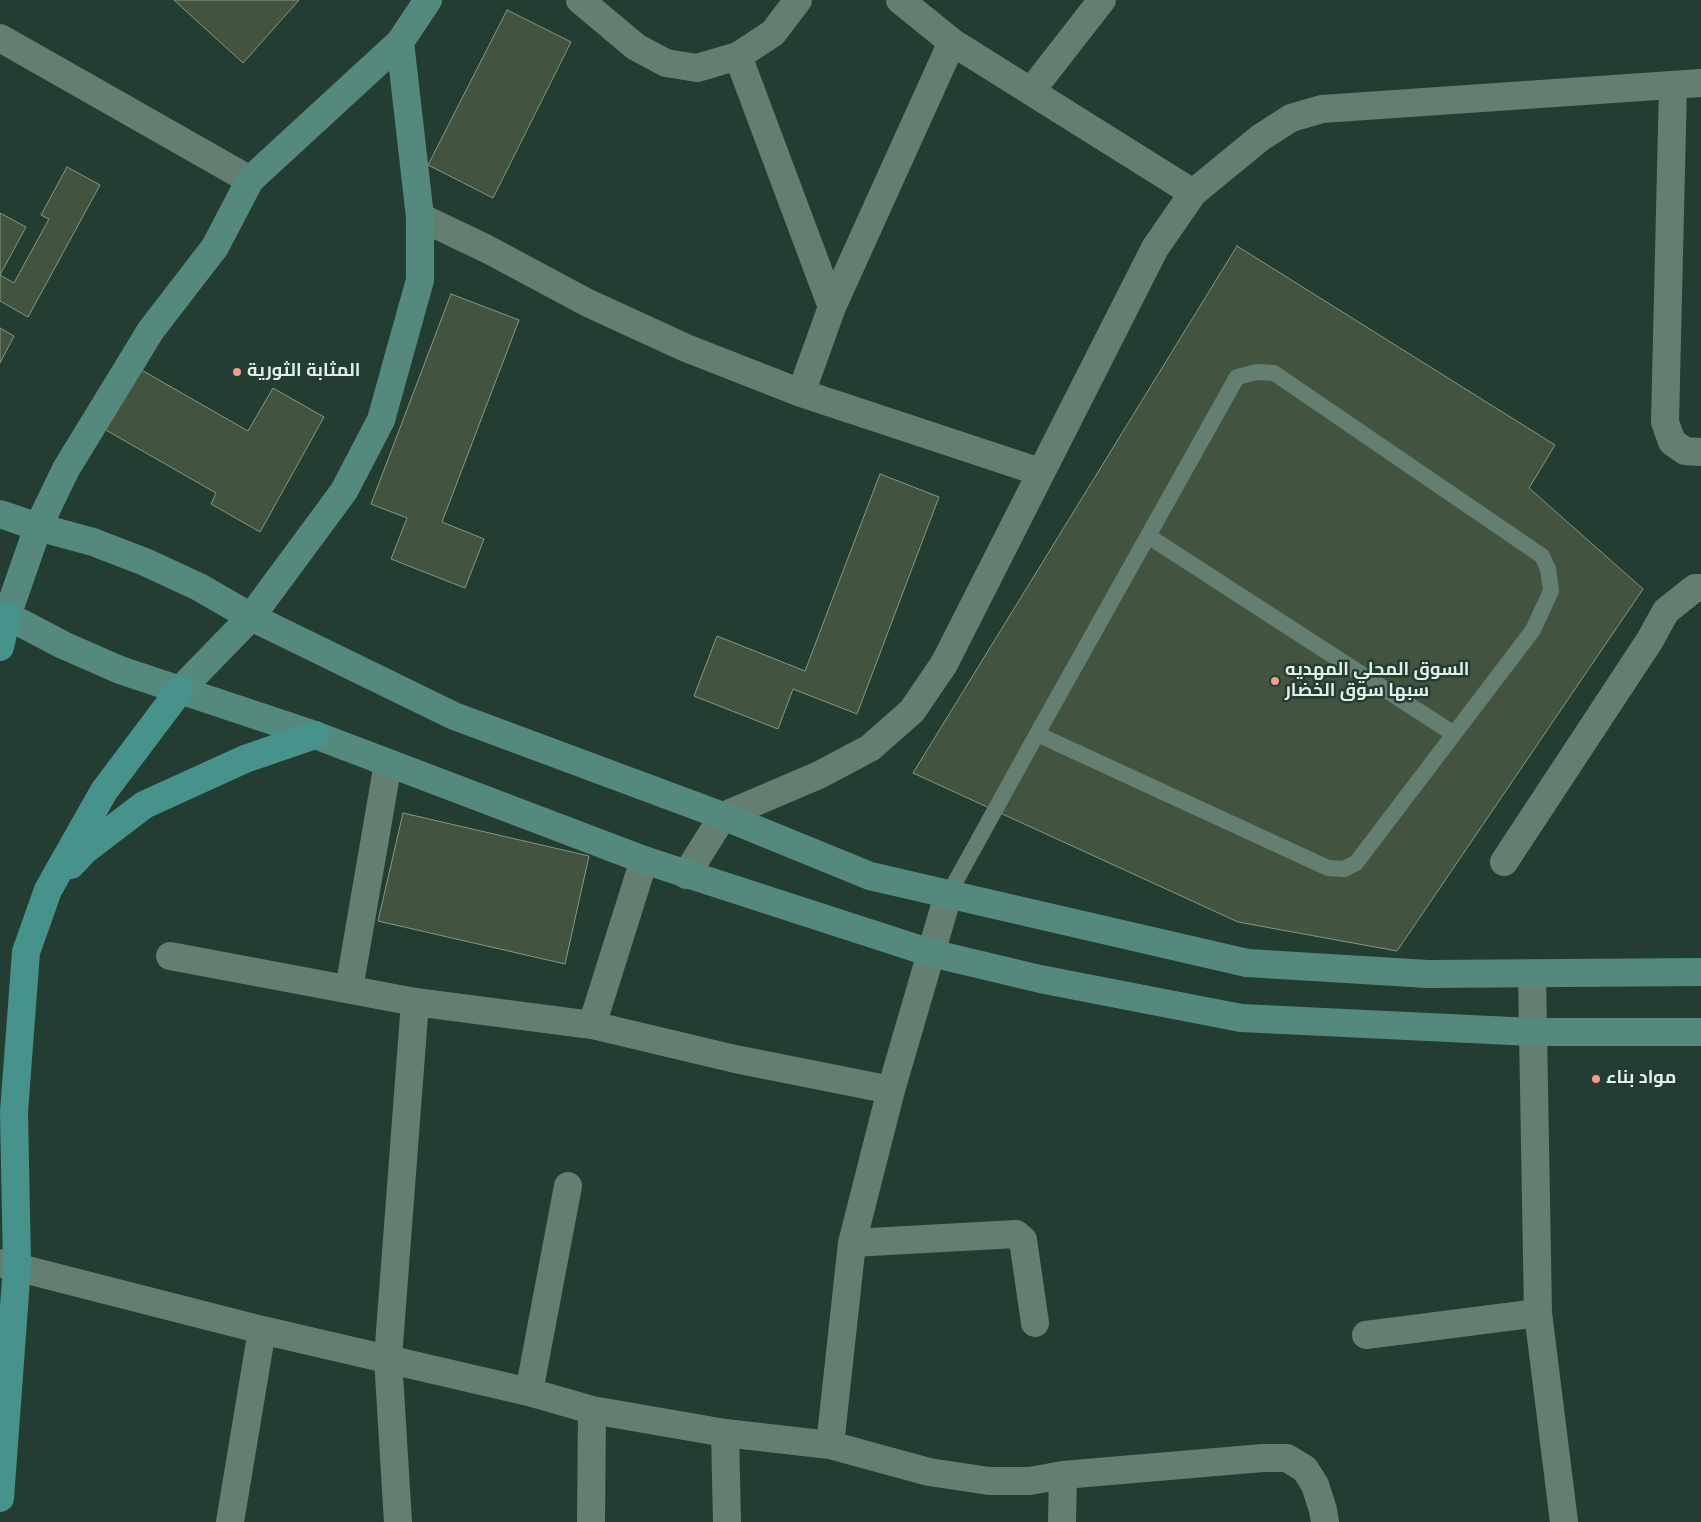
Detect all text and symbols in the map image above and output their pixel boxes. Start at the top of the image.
place label: المثابة الثورية [247,361,360,383]
marker: المثابة الثورية [231,366,243,378]
place label: السوق المحلي المهديه سبها سوق الخضار [1285,660,1469,702]
marker: السوق المحلي المهديه سبها سوق الخضار [1269,675,1281,687]
place label: مواد بناء [1606,1068,1676,1090]
marker: مواد بناء [1590,1073,1602,1085]

